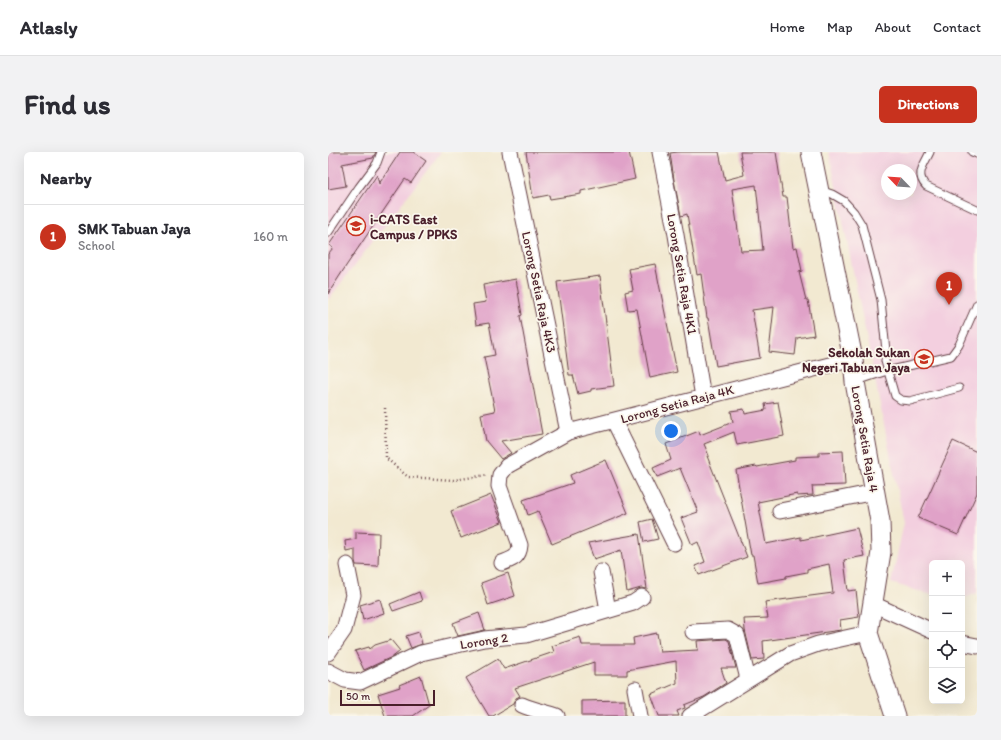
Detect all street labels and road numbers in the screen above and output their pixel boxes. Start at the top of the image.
street label: Lorong Setia Raja 4K1 [664,212,700,336]
street label: Lorong Setia Raja 4K3 [519,230,559,354]
street label: Lorong Setia Raja 4K [619,382,736,426]
street label: Lorong Setia Raja 4 [848,384,882,494]
street label: Lorong 2 [459,630,509,652]

